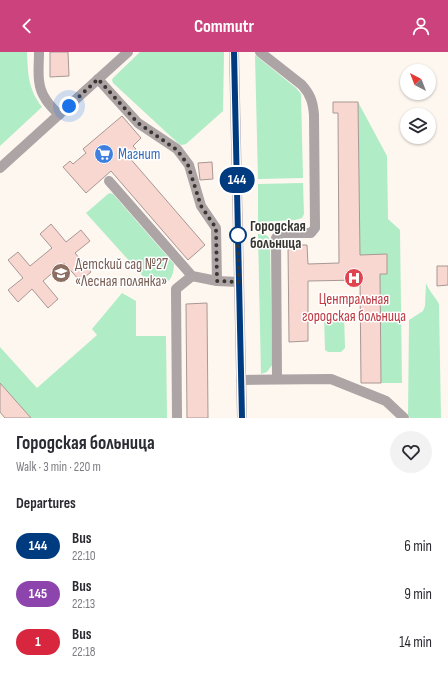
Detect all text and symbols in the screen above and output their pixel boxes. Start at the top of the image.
icon: back [16,15,38,37]
icon: person [410,15,432,37]
text: Commutr [194,16,254,37]
north arrow [400,64,436,100]
map controls [400,64,436,144]
your location [59,96,79,116]
button: layers [400,108,436,144]
supermarket icon: Магнит [93,143,115,165]
place label: Магнит [118,145,160,164]
line badge: 144 [214,167,260,193]
text: 144 [228,171,246,188]
place label: Городская больница [250,217,306,253]
marker: Городская больница [229,226,247,244]
place label: Детский сад №27 «Лесная полянка» [75,255,168,291]
school or university icon: Детский сад №27 «Лесная полянка» [50,262,72,284]
hospital icon: Центральная городская больница [343,267,365,289]
place label: Центральная городская больница [302,290,406,326]
button: heart [390,431,432,473]
text: Городская больница [16,432,155,455]
text: Walk · 3 min · 220 m [16,459,101,475]
text: Departures [16,494,76,513]
text: Bus [72,529,91,548]
text: 144 [29,537,47,554]
text: 6 min [404,537,432,556]
text: 22:10 [72,548,96,564]
text: Bus [72,577,91,596]
text: 145 [29,585,47,602]
text: 9 min [404,585,432,604]
text: 22:13 [72,596,95,612]
text: Bus [72,625,91,644]
text: 1 [35,633,41,650]
text: 14 min [399,633,432,652]
text: 22:18 [72,644,95,660]

